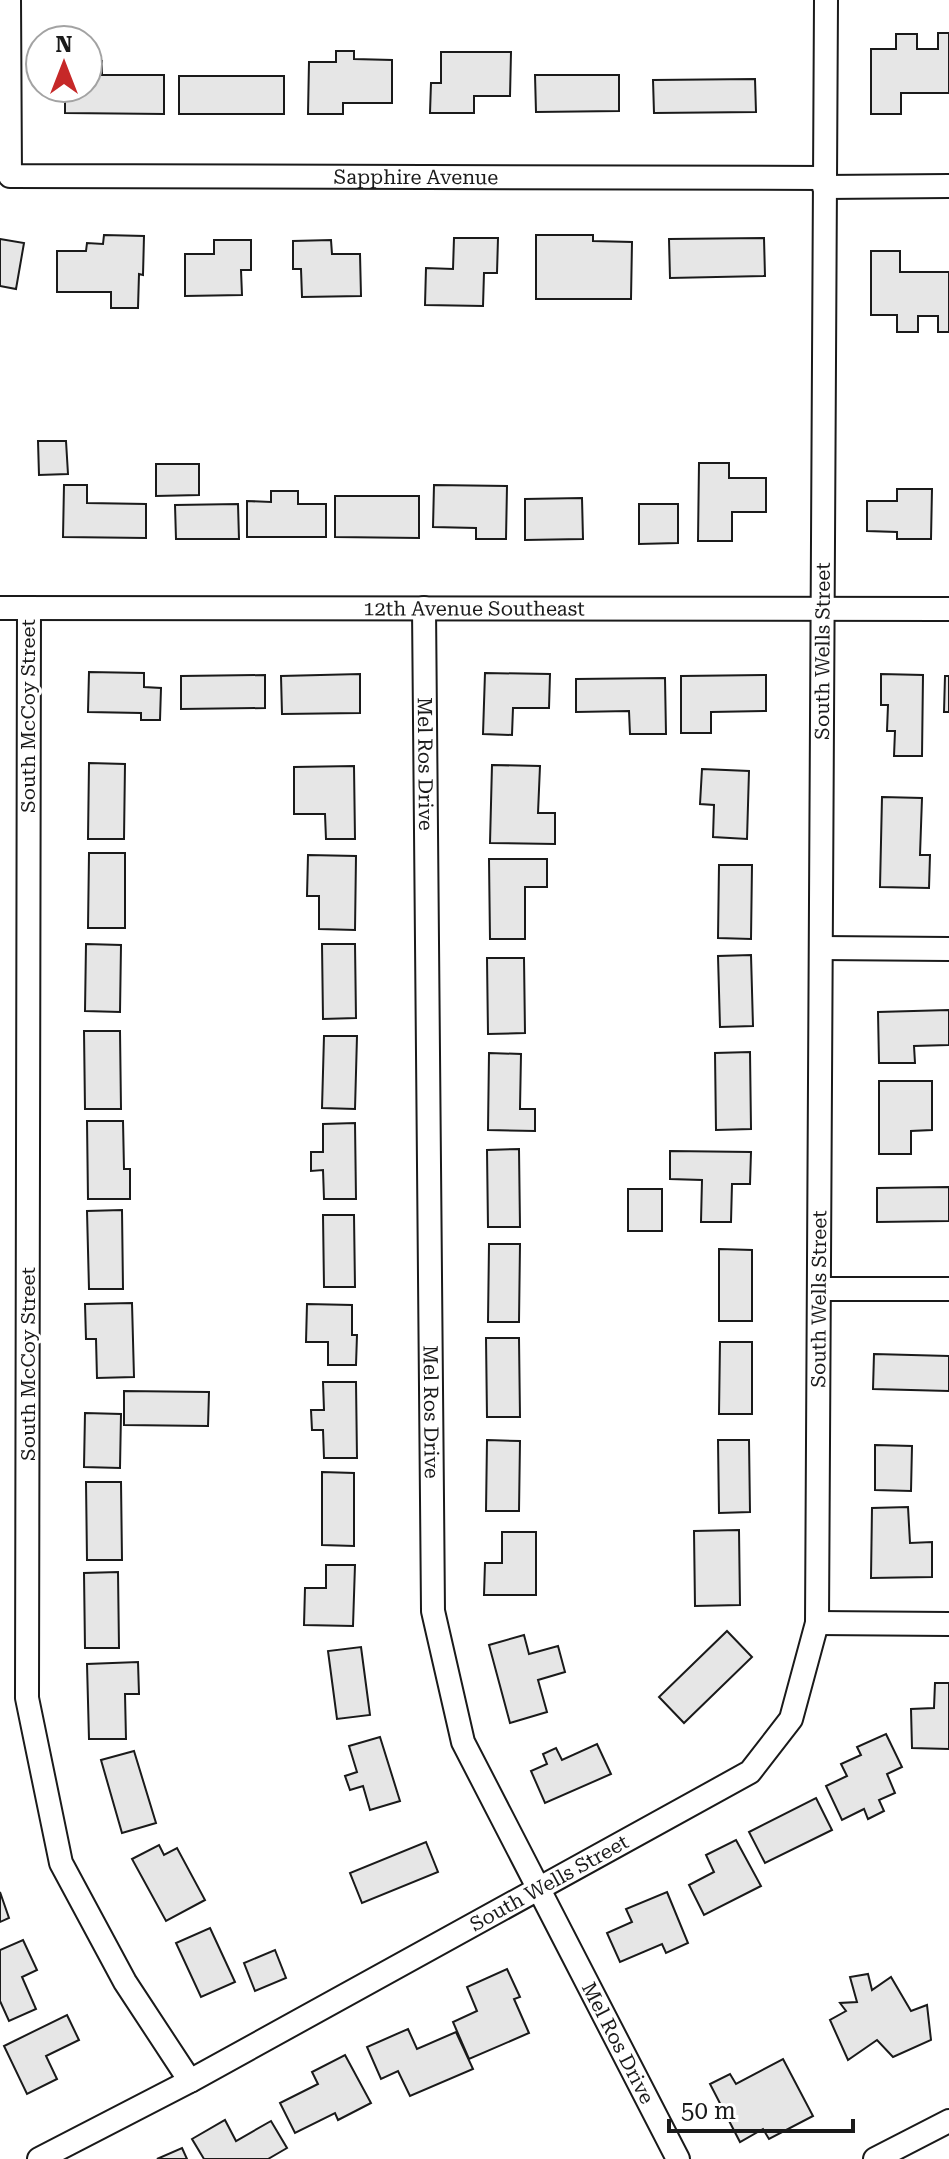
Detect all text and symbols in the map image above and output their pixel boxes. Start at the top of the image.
north arrow [24,24,104,104]
text: N [56,32,73,57]
street label: Sapphire Avenue [334,165,498,189]
street label: South Wells Street [810,562,835,740]
street label: 12th Avenue Southeast [363,596,585,621]
street label: South McCoy Street [16,618,40,813]
street label: Mel Ros Drive [413,697,438,831]
street label: South Wells Street [806,1210,831,1388]
street label: South McCoy Street [16,1266,40,1461]
street label: Mel Ros Drive [419,1345,444,1479]
street label: South Wells Street [465,1829,633,1936]
street label: Mel Ros Drive [577,1978,659,2108]
scale bar [669,2083,853,2133]
text: 50 m [681,2097,736,2125]

